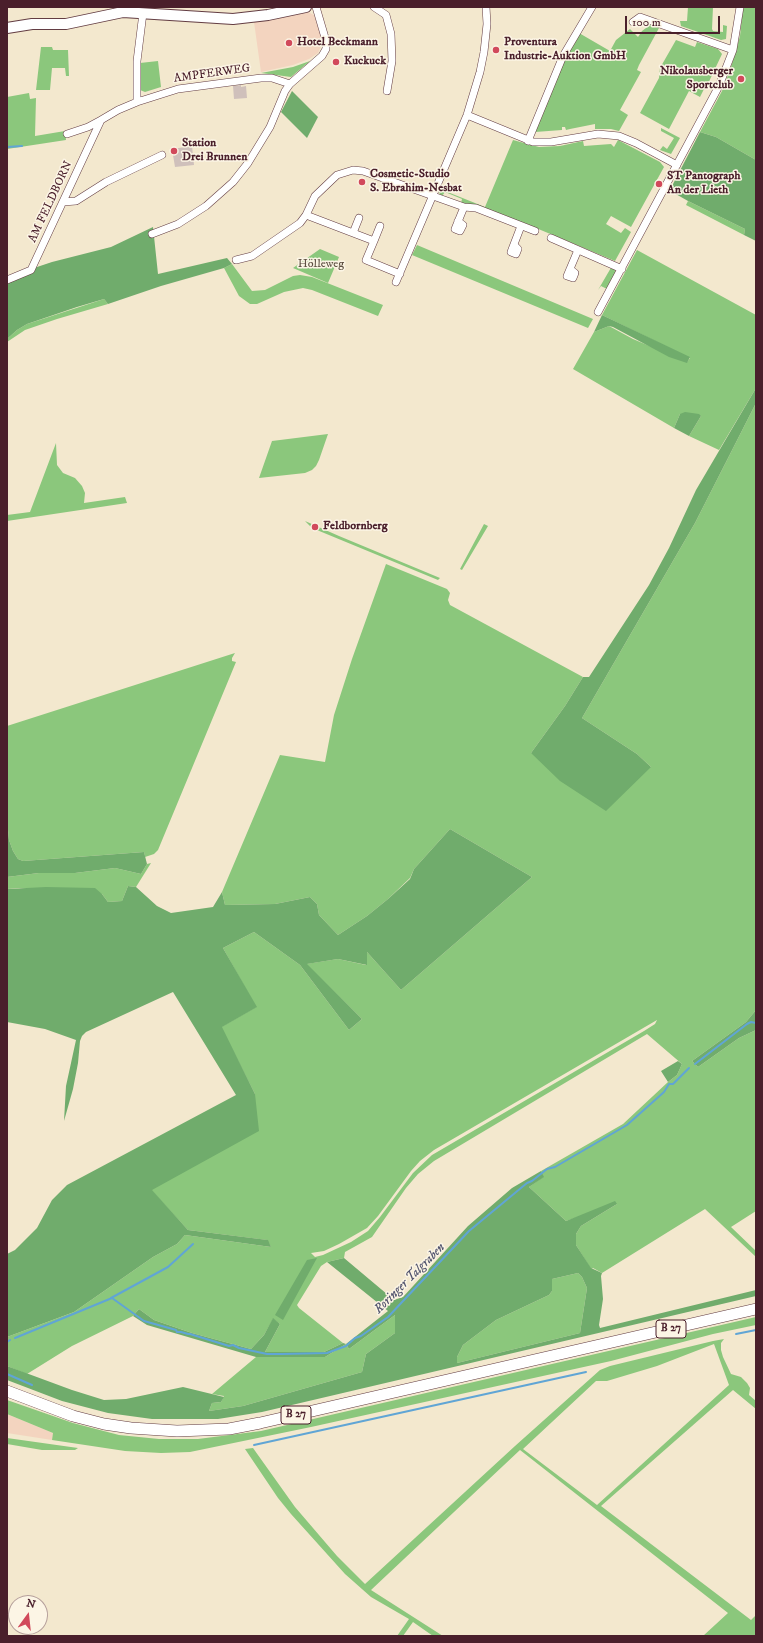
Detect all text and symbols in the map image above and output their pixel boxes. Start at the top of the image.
scale bar [627,8,722,34]
text: 100 m [632,15,661,30]
place label: Hotel Beckmann [297,36,378,50]
place label: Proventura Industrie-Auktion GmbH [504,36,626,64]
marker: Hotel Beckmann [284,38,294,48]
marker: Proventura Industrie-Auktion GmbH [491,45,501,55]
place label: Kuckuck [344,55,386,69]
marker: Kuckuck [331,57,341,67]
street label: AMPFERWEG [173,62,251,86]
place label: Nikolausberger Sportclub [660,65,733,93]
marker: Nikolausberger Sportclub [736,74,746,84]
place label: Station Drei Brunnen [182,137,248,165]
marker: Station Drei Brunnen [169,146,179,156]
street label: AM FELDBORN [26,159,76,245]
place label: Cosmetic-Studio S. Ebrahim-Nesbat [370,168,462,196]
place label: ST Pantograph An der Lieth [667,170,741,198]
marker: Cosmetic-Studio S. Ebrahim-Nesbat [357,177,367,187]
marker: ST Pantograph An der Lieth [654,179,664,189]
park label: Hölleweg [298,258,344,272]
place label: Feldbornberg [323,520,388,534]
marker: Feldbornberg [310,522,320,532]
water label: Roringer Talgraben [371,1240,449,1318]
road number: B 27 [656,1320,686,1338]
road number: B 27 [281,1406,311,1424]
north arrow [8,1595,48,1635]
text: N [25,1596,37,1612]

